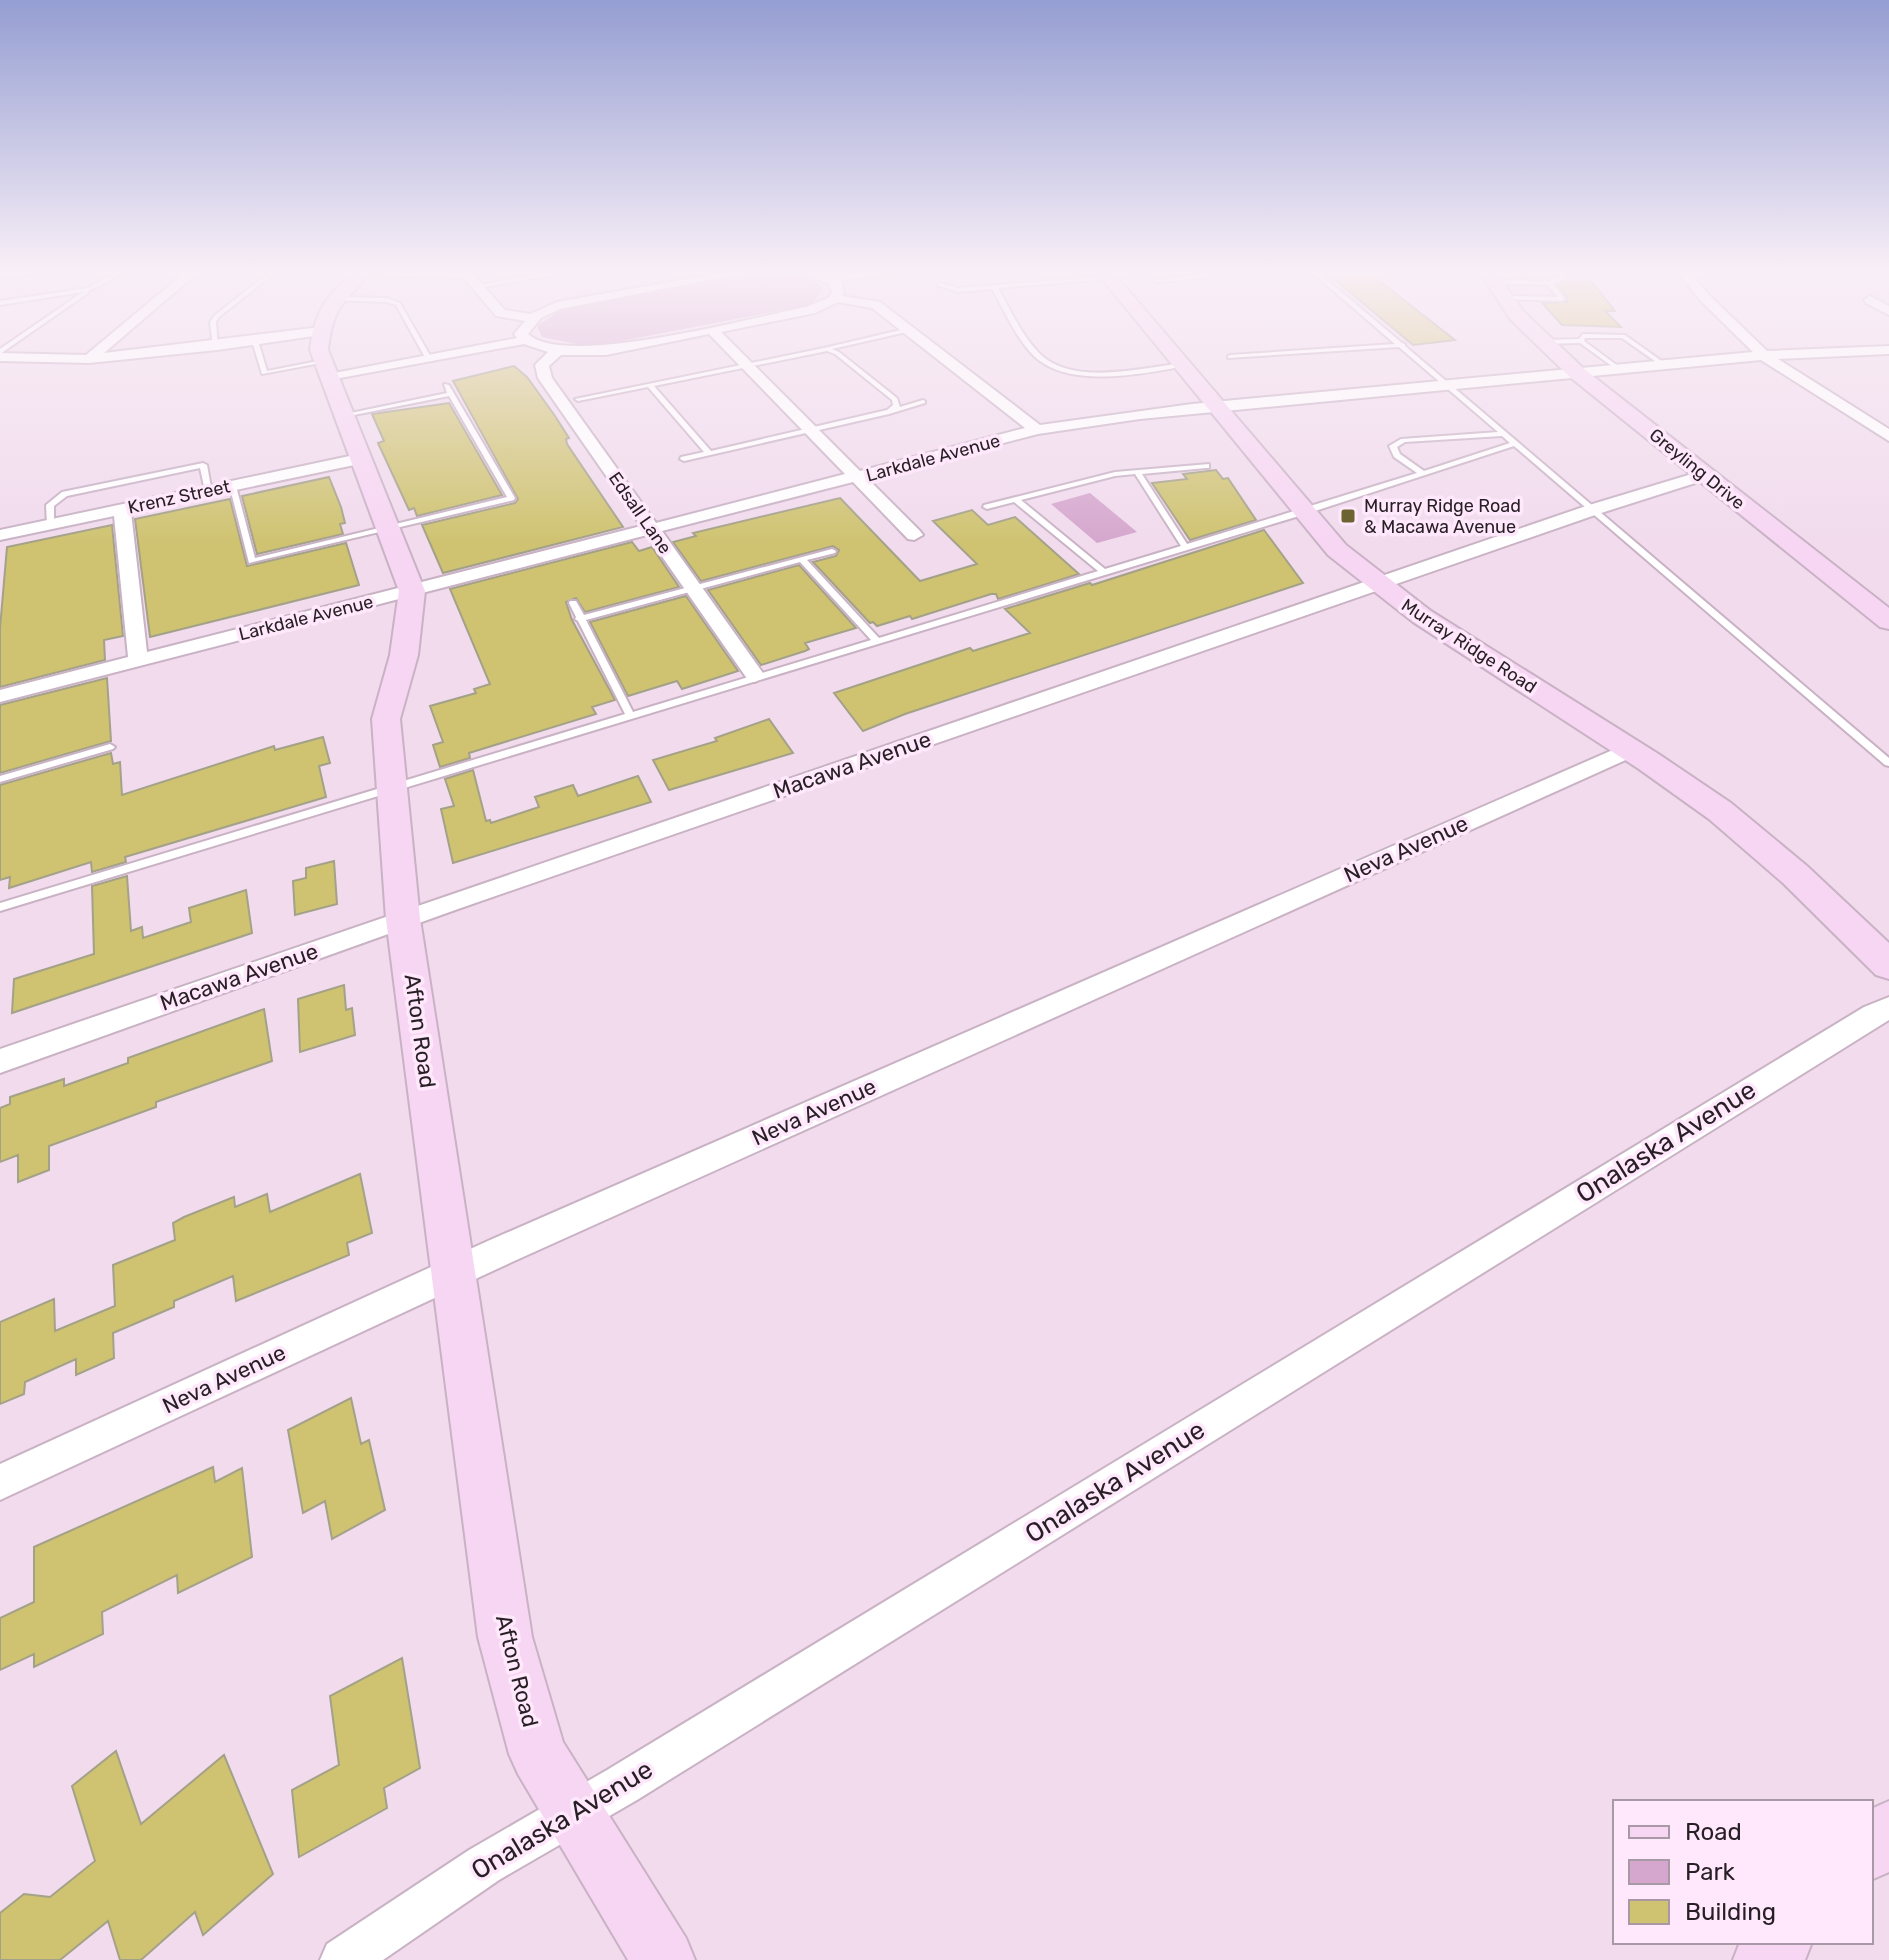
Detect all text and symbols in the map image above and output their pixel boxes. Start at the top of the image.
street label: Greyling Drive [1645,424,1749,514]
street label: Larkdale Avenue [864,430,1002,486]
street label: Edsall Lane [604,468,676,558]
street label: Krenz Street [126,475,232,519]
place label: Murray Ridge Road & Macawa Avenue [1364,495,1521,538]
marker: Murray Ridge Road & Macawa Avenue [1339,507,1357,525]
street label: Larkdale Avenue [236,591,376,645]
street label: Murray Ridge Road [1397,594,1541,698]
street label: Macawa Avenue [770,725,934,805]
street label: Neva Avenue [1340,810,1472,888]
street label: Macawa Avenue [157,937,321,1017]
street label: Afton Road [399,972,441,1090]
street label: Neva Avenue [748,1073,880,1151]
street label: Onalaska Avenue [1570,1074,1762,1210]
street label: Neva Avenue [158,1339,290,1419]
street label: Onalaska Avenue [1019,1414,1211,1550]
street label: Afton Road [490,1612,544,1730]
street label: Onalaska Avenue [466,1754,658,1886]
legend [1613,1800,1873,1944]
text: Road [1685,1818,1742,1846]
text: Park [1685,1858,1736,1886]
text: Building [1685,1898,1776,1926]

